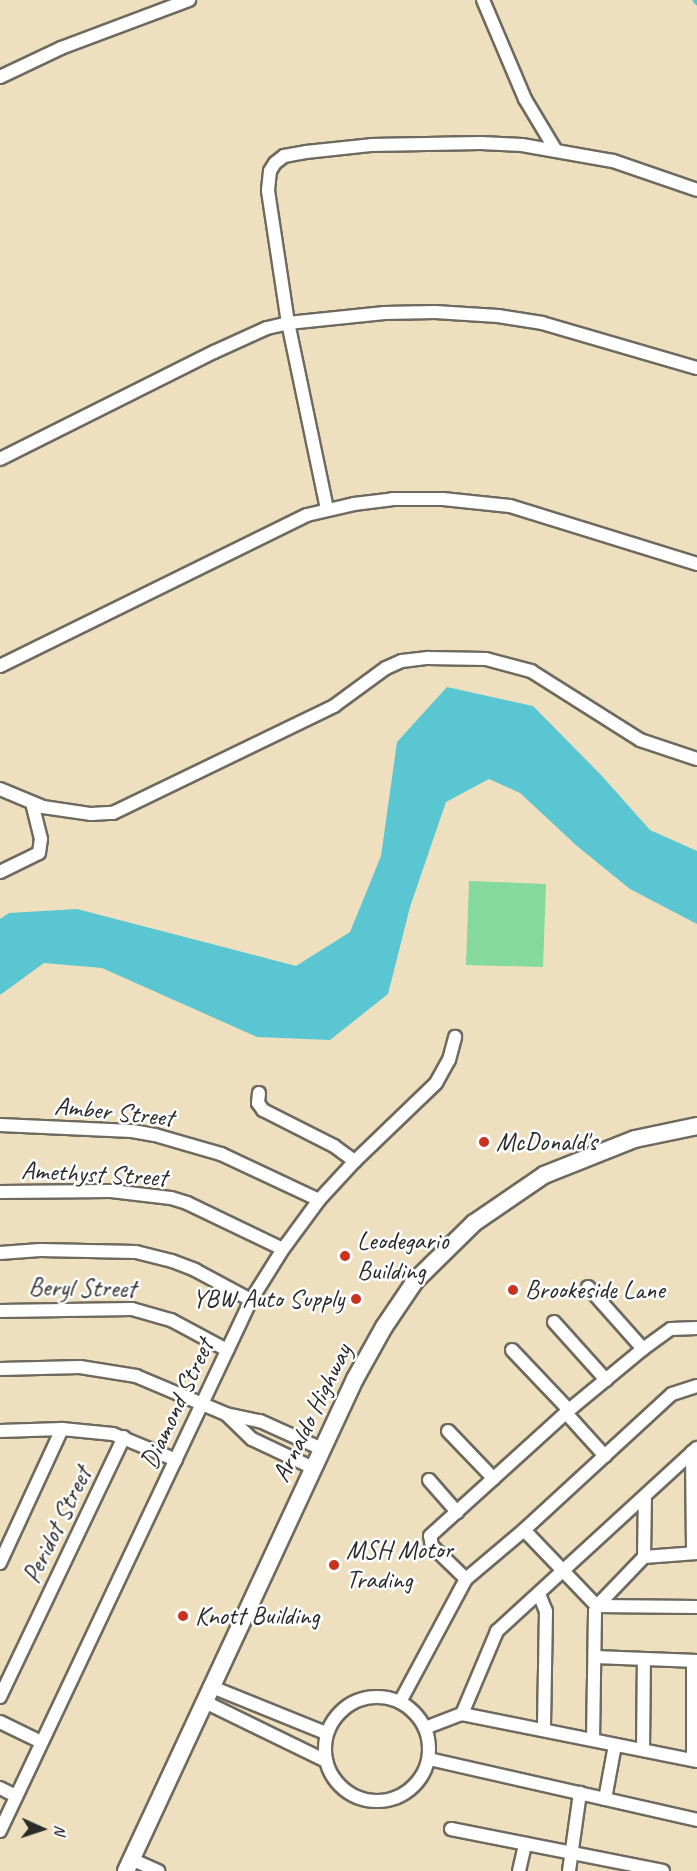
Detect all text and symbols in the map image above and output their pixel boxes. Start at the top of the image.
street label: Amber Street [53,1090,175,1134]
place label: McDonald's [496,1126,597,1158]
marker: McDonald's [477,1135,491,1149]
street label: Amethyst Street [20,1155,168,1193]
place label: Leodegario Building [357,1225,448,1286]
marker: Leodegario Building [338,1249,352,1263]
street label: Beryl Street [28,1271,136,1305]
place label: Brookeside Lane [525,1274,665,1306]
place label: YBW Auto Supply [193,1283,344,1315]
marker: Brookeside Lane [506,1283,520,1297]
marker: YBW Auto Supply [349,1292,363,1306]
street label: Diamond Street [133,1334,221,1474]
street label: Arnaldo Highway [265,1339,359,1487]
street label: Peridot Street [16,1462,98,1588]
place label: MSH Motor Trading [346,1534,453,1595]
marker: MSH Motor Trading [327,1558,341,1572]
place label: Knott Building [195,1600,320,1632]
marker: Knott Building [176,1609,190,1623]
north arrow [12,1799,72,1859]
text: N [50,1824,70,1835]

